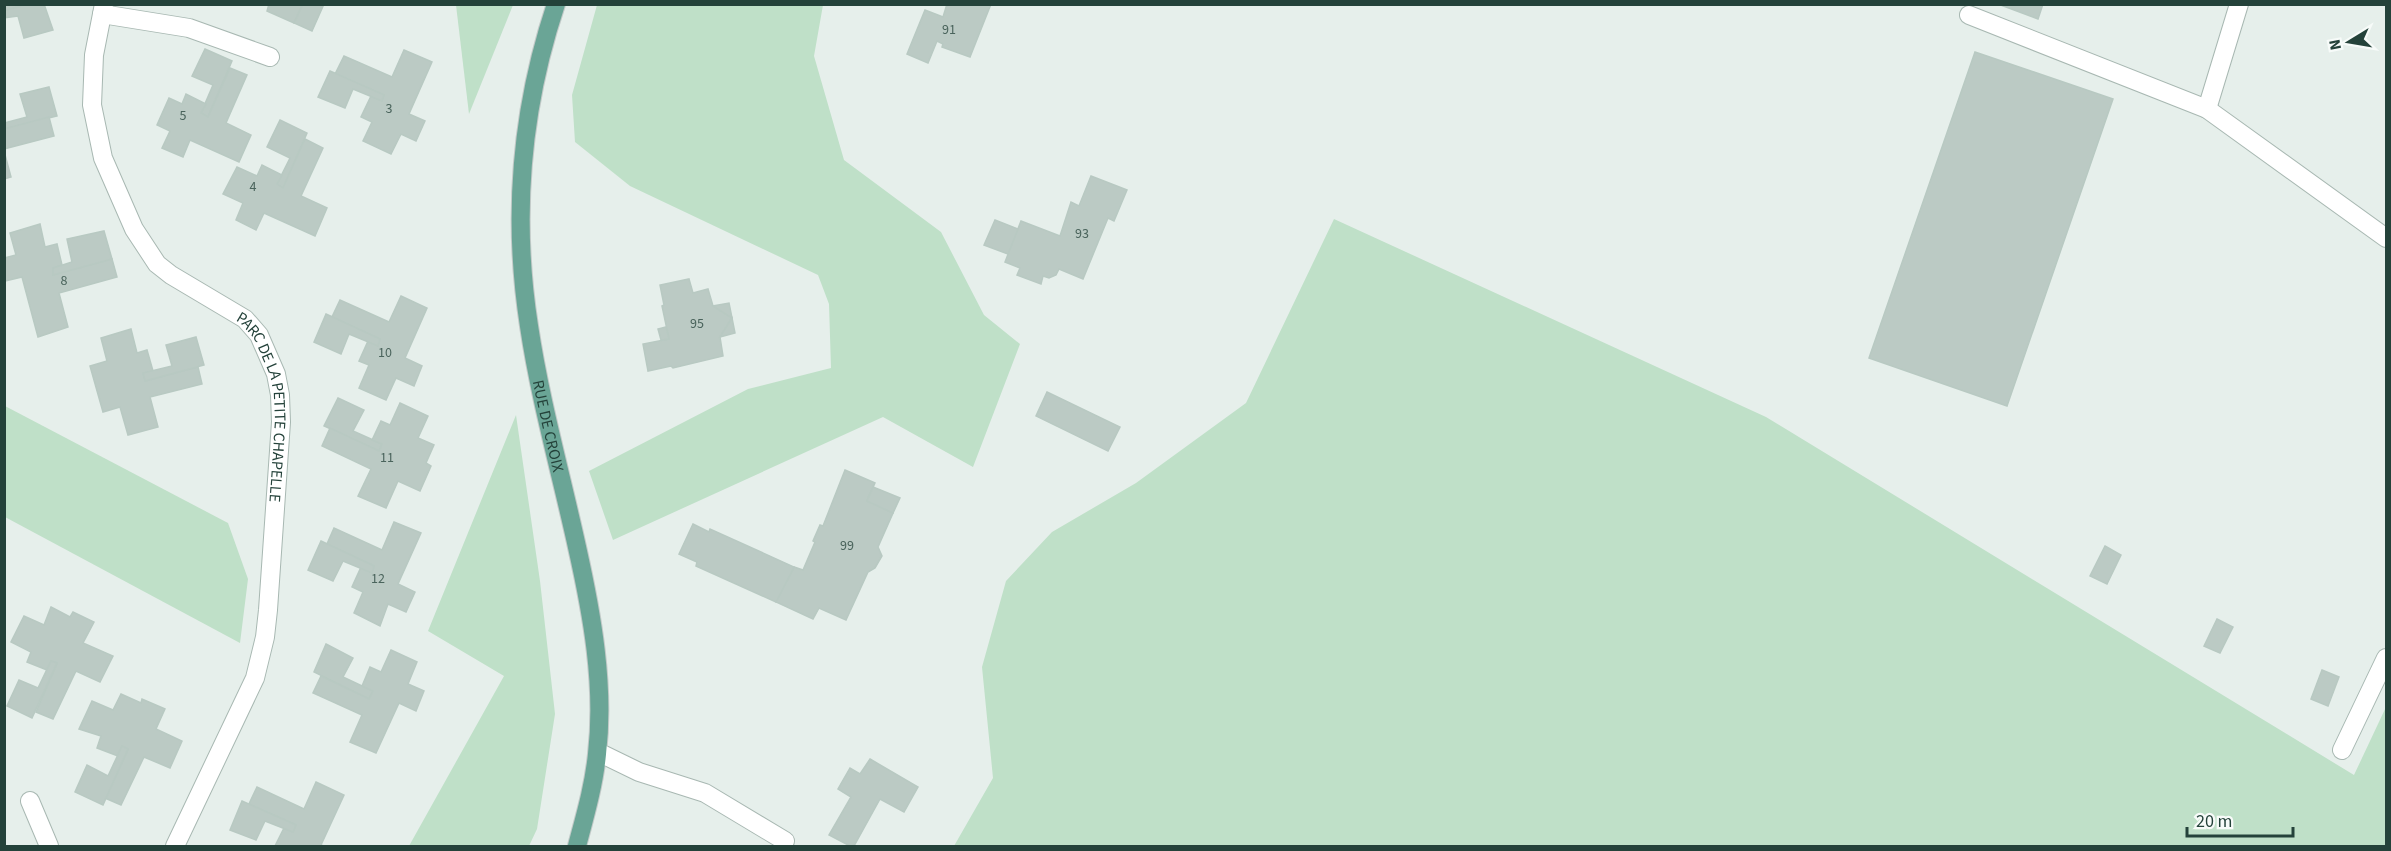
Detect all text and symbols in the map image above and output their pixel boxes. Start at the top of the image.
north arrow [2319,12,2379,72]
house number: 91 [942,20,956,40]
text: N [2323,37,2347,52]
house number: 3 [386,99,393,119]
house number: 5 [180,106,187,126]
house number: 4 [250,177,257,197]
house number: 93 [1075,224,1089,244]
house number: 8 [61,271,68,291]
street label: PARC DE LA PETITE CHAPELLE [233,307,291,503]
house number: 95 [690,314,704,334]
house number: 10 [378,343,392,363]
street label: RUE DE CROIX [527,378,569,474]
house number: 11 [380,448,394,468]
house number: 99 [840,536,854,556]
house number: 12 [371,569,385,589]
scale bar [2187,800,2294,838]
text: 20 m [2196,809,2232,834]

